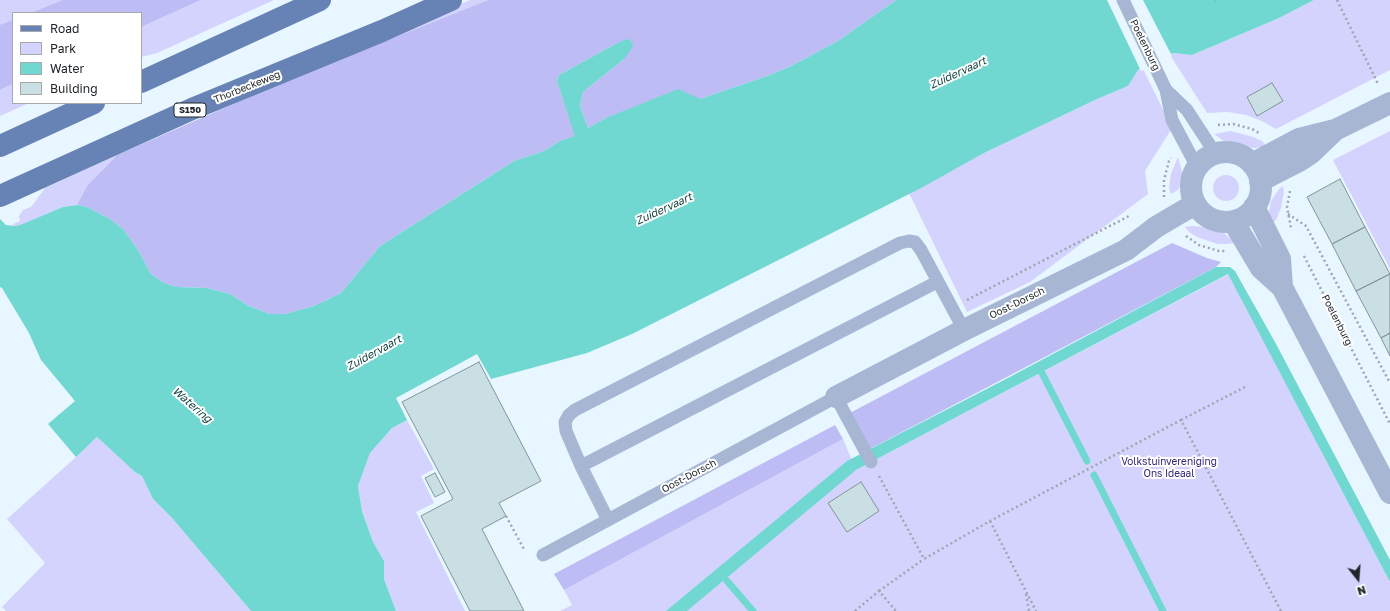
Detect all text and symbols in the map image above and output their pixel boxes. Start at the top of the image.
legend [12,12,142,104]
street label: Poelenburg [1127,17,1163,73]
text: Road [50,21,79,36]
text: Park [50,41,76,56]
water label: Zuidervaart [928,54,988,92]
text: Water [50,61,84,76]
street label: Thorbeckeweg [212,68,282,106]
text: Building [50,81,98,96]
road number: S150 [174,103,206,117]
water label: Zuidervaart [634,190,694,228]
street label: Oost-Dorsch [987,284,1047,322]
street label: Poelenburg [1319,293,1355,347]
water label: Zuidervaart [344,332,404,374]
water label: Watering [170,384,214,426]
park label: Volkstuinvereniging Ons Ideaal [1121,456,1217,480]
street label: Oost-Dorsch [660,457,718,495]
north arrow [1338,559,1378,599]
text: N [1356,584,1368,598]

